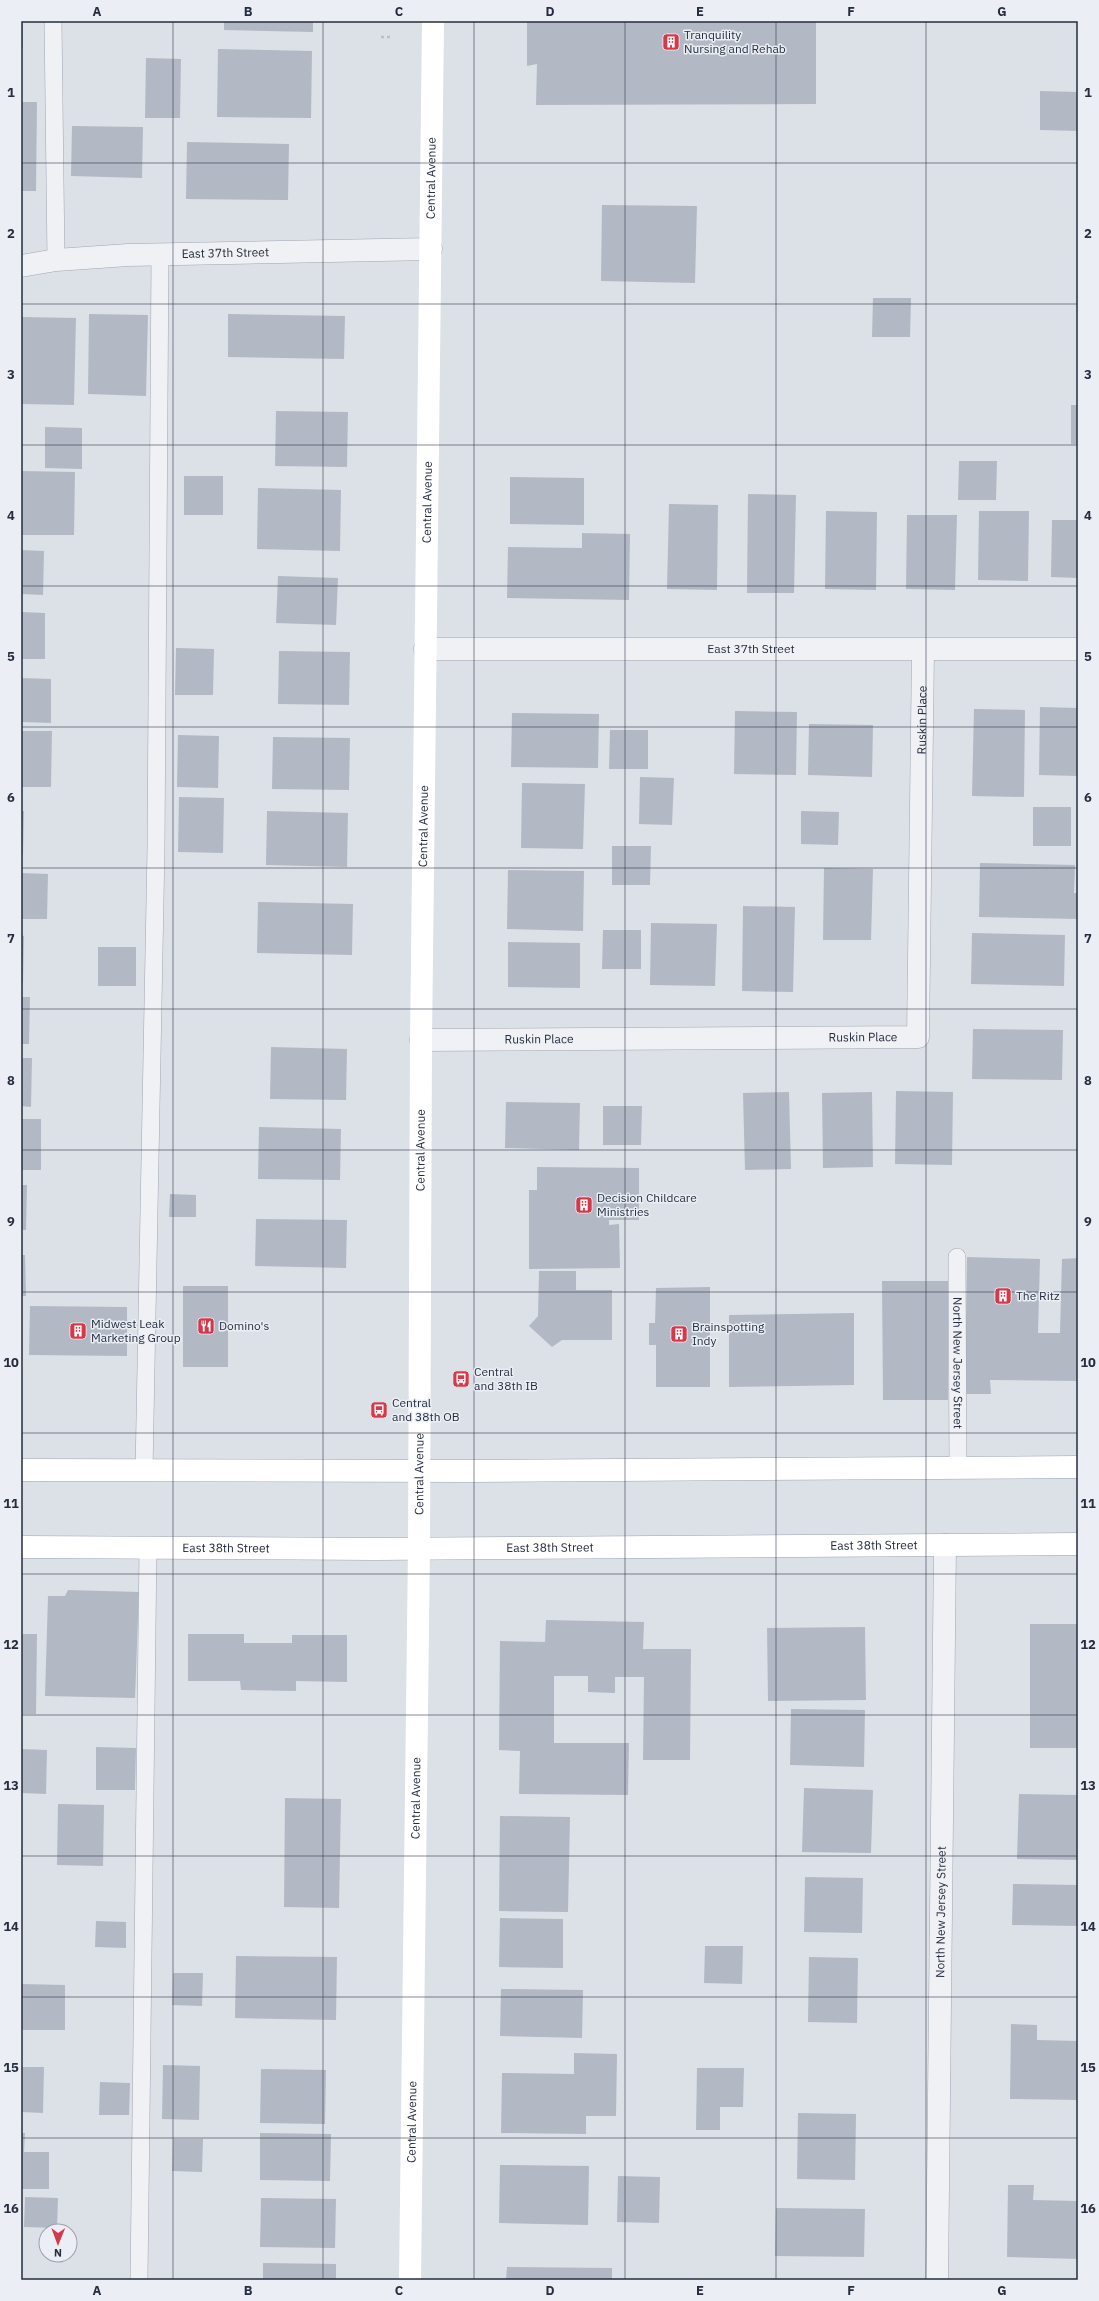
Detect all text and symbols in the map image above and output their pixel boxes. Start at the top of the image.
text: A [93,3,102,20]
text: B [244,3,253,20]
text: C [395,3,404,20]
text: D [545,3,555,20]
text: E [696,3,704,20]
text: F [847,3,855,20]
text: G [997,3,1007,20]
place label: Tranquility Nursing and Rehab [684,27,786,56]
building icon: Tranquility Nursing and Rehab [661,32,681,52]
text: 1 [7,84,15,101]
text: 1 [1084,84,1092,101]
street label: Central Avenue [423,137,439,219]
text: 2 [7,225,15,242]
text: 2 [1084,225,1092,242]
street label: East 37th Street [181,244,269,261]
text: 3 [7,366,15,383]
text: 3 [1084,366,1092,383]
street label: Central Avenue [419,461,435,543]
text: 4 [7,507,15,524]
text: 4 [1084,507,1092,524]
street label: East 37th Street [707,641,795,656]
text: 5 [7,648,15,665]
text: 5 [1084,648,1092,665]
street label: Ruskin Place [914,685,930,755]
street label: Central Avenue [415,785,431,867]
text: 6 [7,789,15,806]
text: 6 [1084,789,1092,806]
text: 7 [7,930,15,947]
text: 7 [1084,930,1092,947]
street label: Ruskin Place [828,1029,898,1045]
street label: Ruskin Place [504,1031,574,1046]
text: 8 [7,1072,15,1089]
text: 8 [1084,1072,1092,1089]
street label: Central Avenue [412,1109,428,1191]
place label: Decision Childcare Ministries [597,1190,697,1219]
building icon: Decision Childcare Ministries [574,1195,594,1215]
text: 9 [7,1213,15,1230]
text: 9 [1084,1213,1092,1230]
building icon: The Ritz [993,1286,1013,1306]
place label: The Ritz [1016,1288,1060,1303]
street label: North New Jersey Street [950,1297,966,1429]
place label: Midwest Leak Marketing Group [91,1316,181,1345]
restaurant icon: Domino's [196,1316,216,1336]
place label: Domino's [219,1318,269,1333]
place label: Brainspotting Indy [692,1319,765,1348]
building icon: Midwest Leak Marketing Group [68,1321,88,1341]
building icon: Brainspotting Indy [669,1324,689,1344]
text: 10 [3,1354,19,1371]
text: 10 [1080,1354,1096,1371]
place label: Central and 38th IB [474,1364,538,1393]
bus stop icon: Central and 38th IB [451,1369,471,1389]
place label: Central and 38th OB [392,1395,460,1424]
bus stop icon: Central and 38th OB [369,1400,389,1420]
street label: Central Avenue [411,1433,426,1515]
text: 11 [3,1495,19,1512]
text: 11 [1080,1495,1096,1512]
street label: East 38th Street [830,1537,918,1553]
street label: East 38th Street [506,1539,594,1555]
street label: East 38th Street [182,1540,270,1555]
text: 12 [3,1636,19,1653]
text: 12 [1080,1636,1096,1653]
street label: Central Avenue [407,1756,423,1839]
text: 13 [3,1777,19,1794]
text: 13 [1080,1777,1096,1794]
street label: North New Jersey Street [932,1846,949,1978]
text: 14 [3,1918,19,1935]
text: 14 [1080,1918,1096,1935]
text: 15 [3,2059,19,2076]
text: 15 [1080,2059,1096,2076]
street label: Central Avenue [403,2080,419,2163]
text: 16 [3,2200,19,2217]
text: 16 [1080,2200,1096,2217]
north arrow [38,2223,78,2263]
text: N [54,2246,62,2260]
text: A [93,2282,102,2299]
text: B [244,2282,253,2299]
text: C [395,2282,404,2299]
text: D [545,2282,555,2299]
text: E [696,2282,704,2299]
text: F [847,2282,855,2299]
text: G [997,2282,1007,2299]

